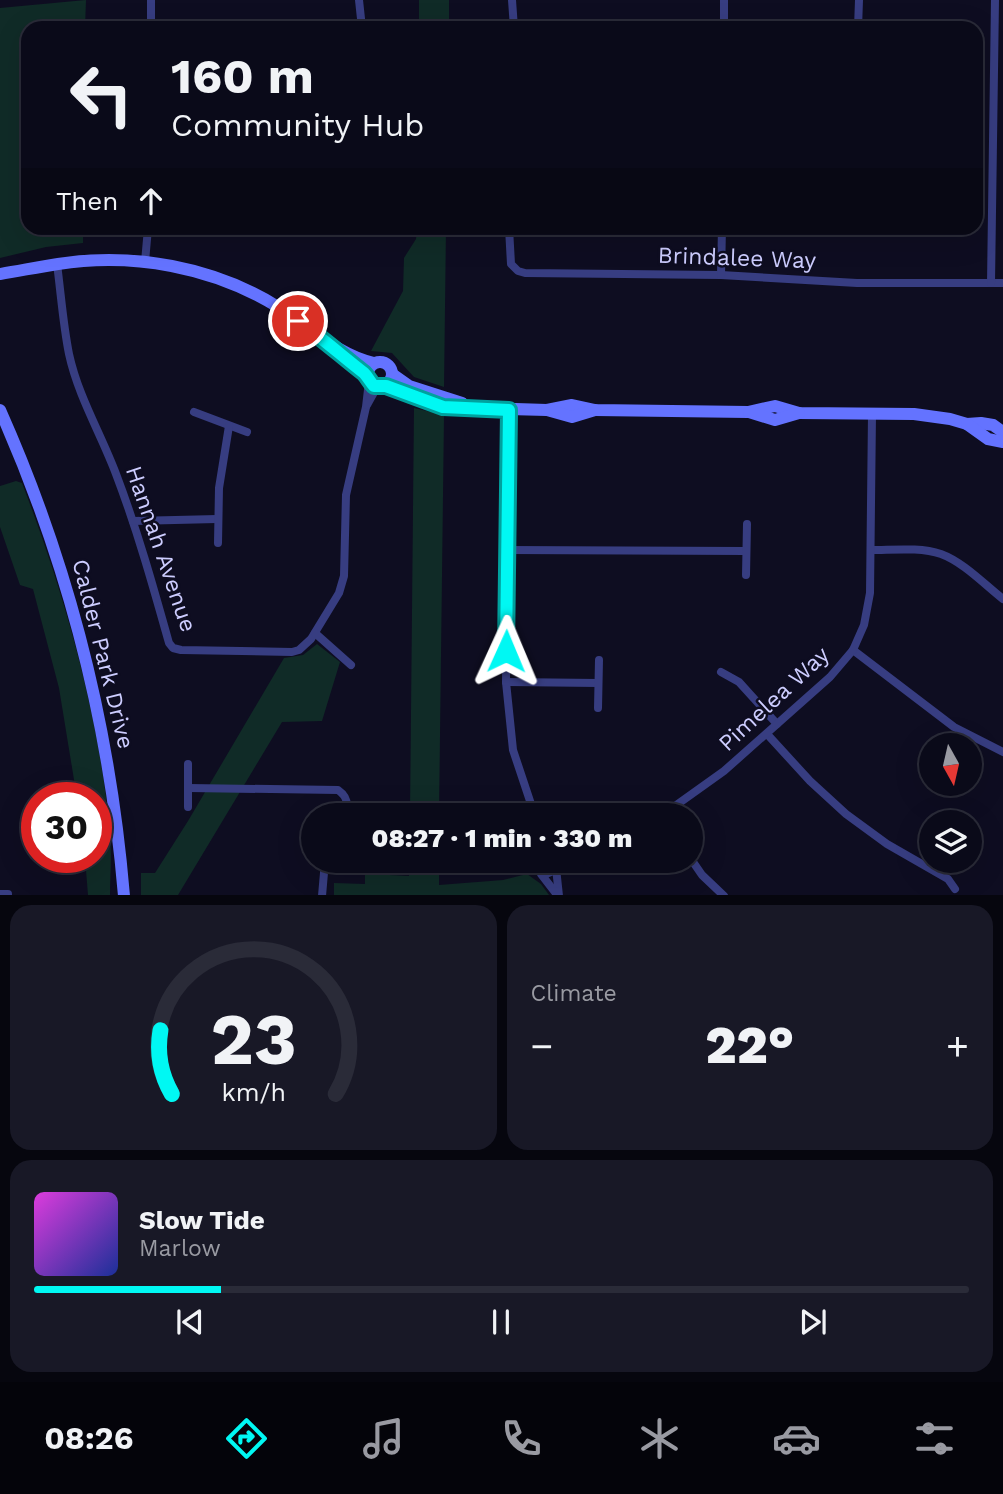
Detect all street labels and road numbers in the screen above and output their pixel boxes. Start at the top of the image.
street label: Brindalee Way [657,242,817,274]
street label: Hannah Avenue [120,462,202,636]
street label: Calder Park Drive [66,556,140,752]
street label: Pimelea Way [713,641,835,757]

